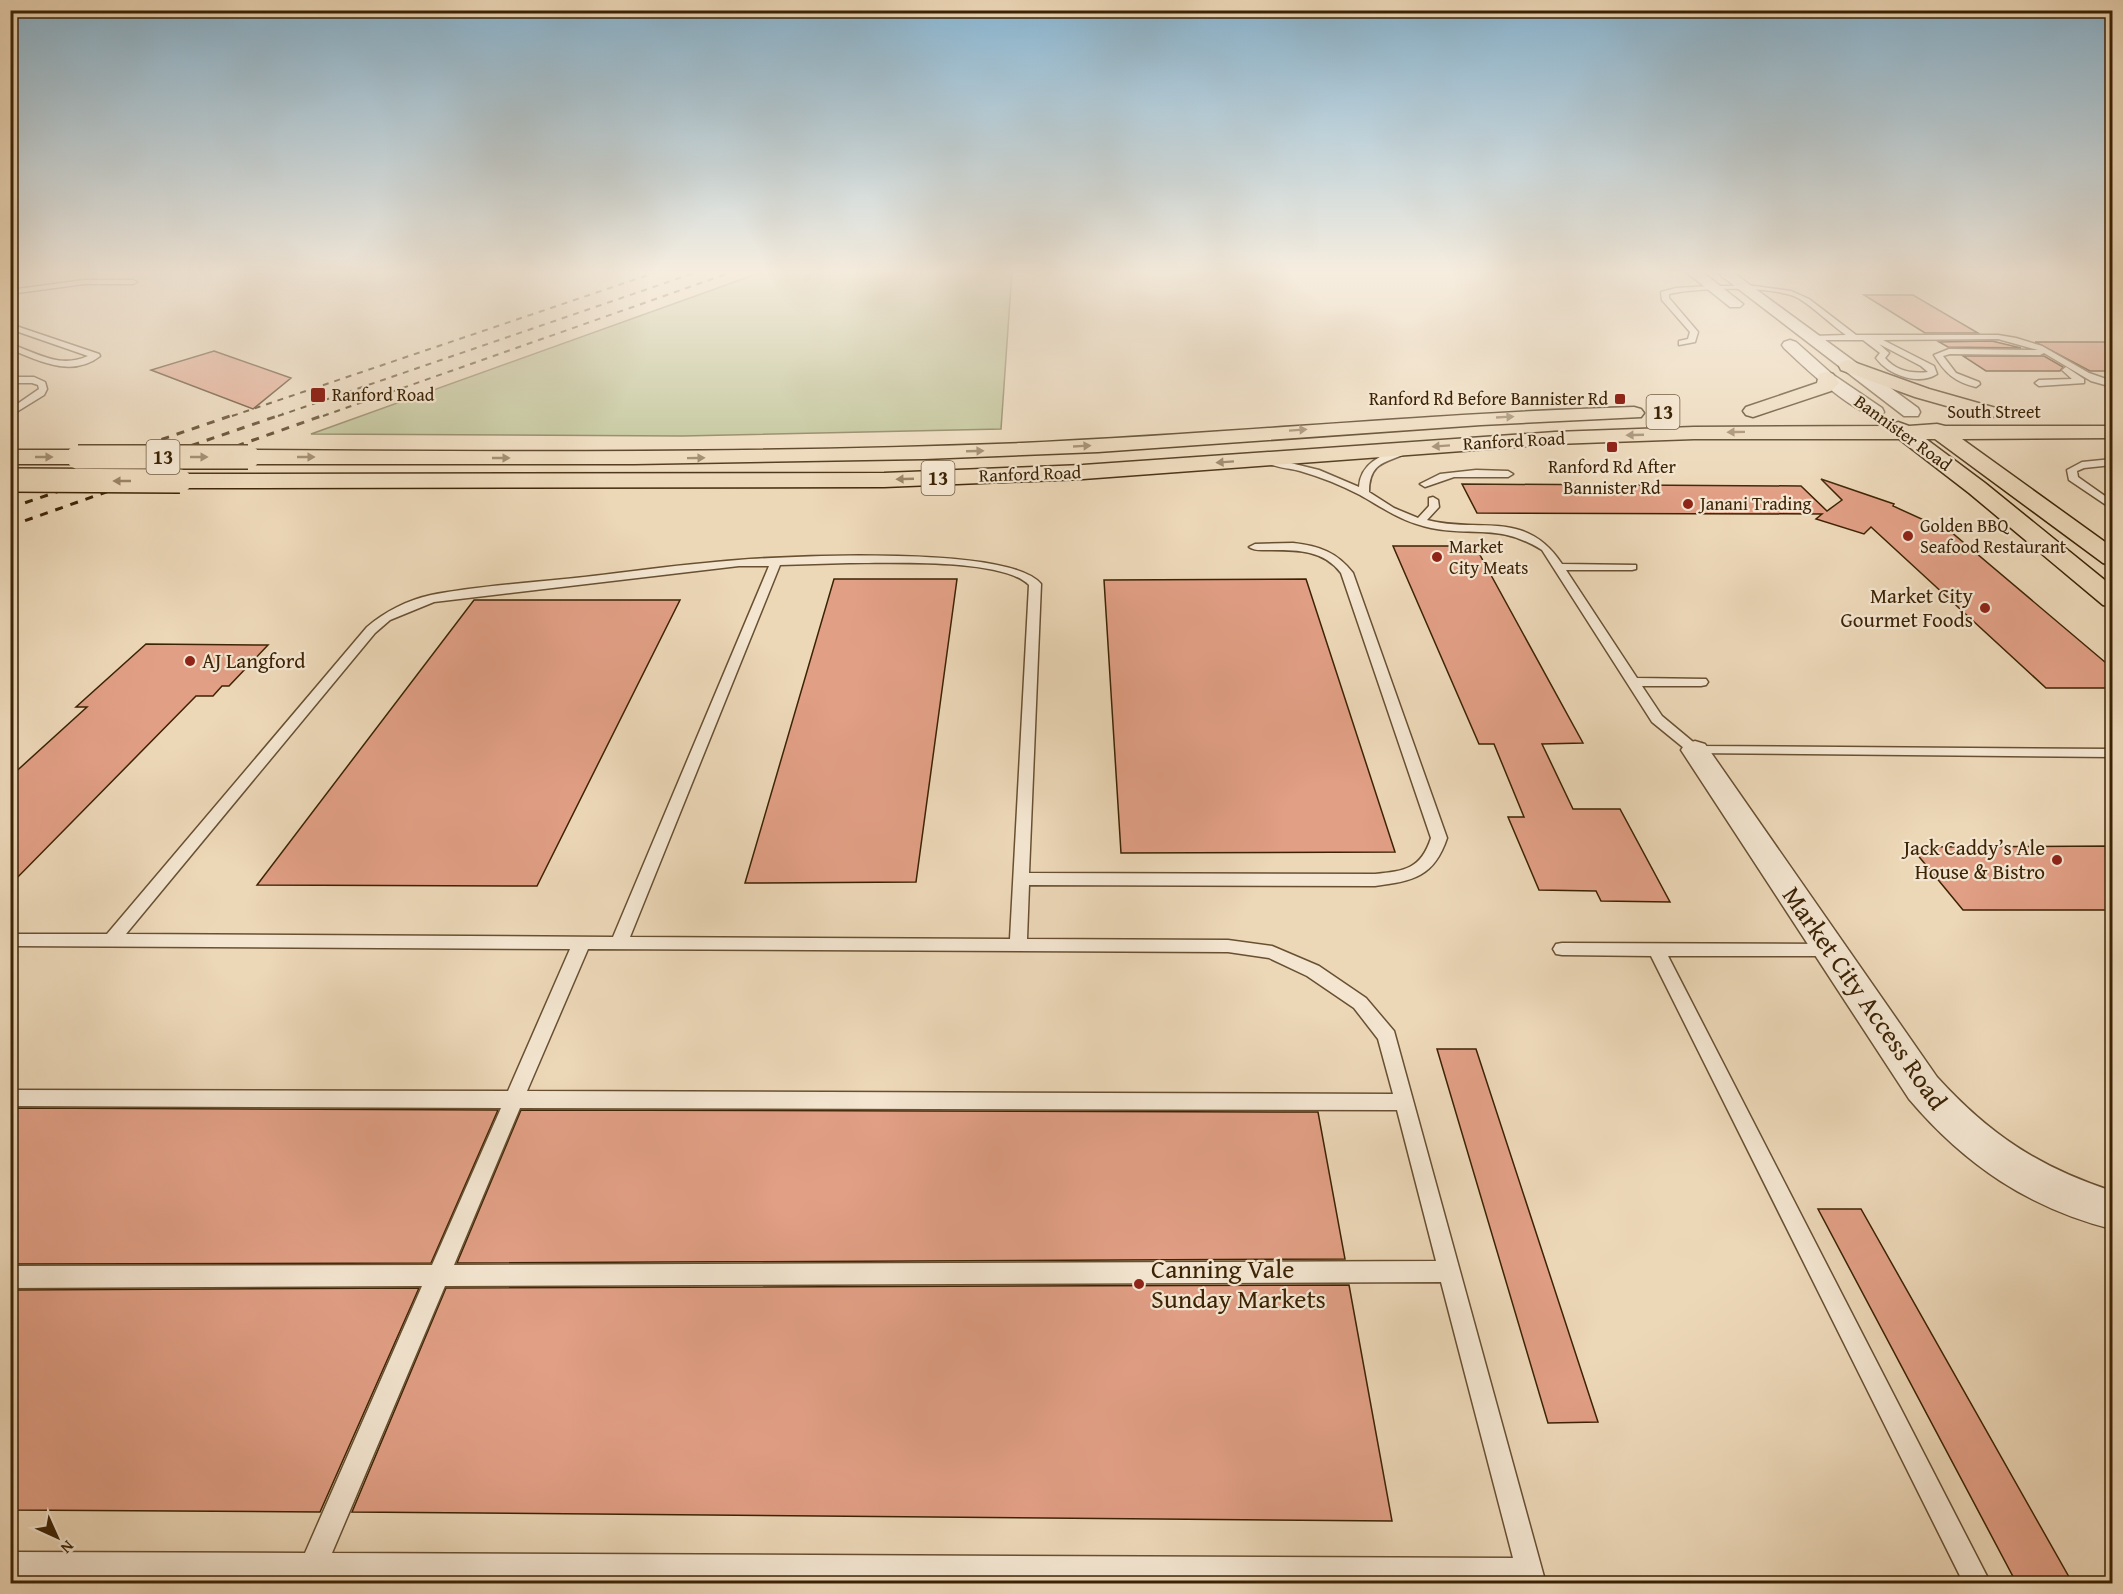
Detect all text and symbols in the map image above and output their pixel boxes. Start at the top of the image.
place label: Ranford Road [332,381,435,408]
place label: Ranford Rd Before Bannister Rd [1369,385,1608,412]
marker: Ranford Road [309,386,327,404]
street label: Bannister Road [1849,388,1958,478]
marker: Ranford Rd Before Bannister Rd [1613,392,1627,406]
road number: 13 [1646,395,1680,429]
street label: South Street [1947,398,2041,425]
one-way arrow [1496,412,1515,421]
street label: Ranford Road [1462,424,1566,457]
one-way arrow [1288,425,1307,435]
one-way arrow [1726,427,1745,437]
one-way arrow [1626,430,1645,440]
road number: 13 [146,440,180,474]
marker: Ranford Rd After Bannister Rd [1605,440,1619,454]
one-way arrow [1073,441,1092,450]
one-way arrow [1431,441,1450,450]
one-way arrow [965,446,984,455]
one-way arrow [35,452,54,462]
one-way arrow [190,452,209,462]
one-way arrow [297,452,316,462]
one-way arrow [492,453,511,463]
one-way arrow [687,453,706,463]
place label: Ranford Rd After Bannister Rd [1548,453,1676,501]
one-way arrow [1216,457,1235,467]
street label: Ranford Road [978,458,1082,489]
road number: 13 [922,461,954,495]
one-way arrow [895,475,914,484]
one-way arrow [112,476,131,486]
place label: Janani Trading [1698,490,1812,517]
marker: Janani Trading [1681,497,1695,511]
place label: Golden BBQ Seafood Restaurant [1920,512,2067,560]
marker: Golden BBQ Seafood Restaurant [1901,529,1915,543]
place label: Market City Meats [1449,533,1528,581]
marker: Market City Meats [1430,550,1444,564]
place label: Market City Gourmet Foods [1840,580,1974,635]
marker: Market City Gourmet Foods [1978,601,1992,615]
place label: AJ Langford [202,645,306,676]
marker: AJ Langford [183,654,197,668]
place label: Jack Caddy’s Ale House & Bistro [1900,832,2045,887]
marker: Jack Caddy’s Ale House & Bistro [2050,853,2064,867]
street label: Market City Access Road [1773,878,1958,1118]
place label: Canning Vale Sunday Markets [1151,1249,1326,1318]
marker: Canning Vale Sunday Markets [1132,1277,1146,1291]
north arrow [27,1507,87,1567]
text: N [55,1535,80,1560]

